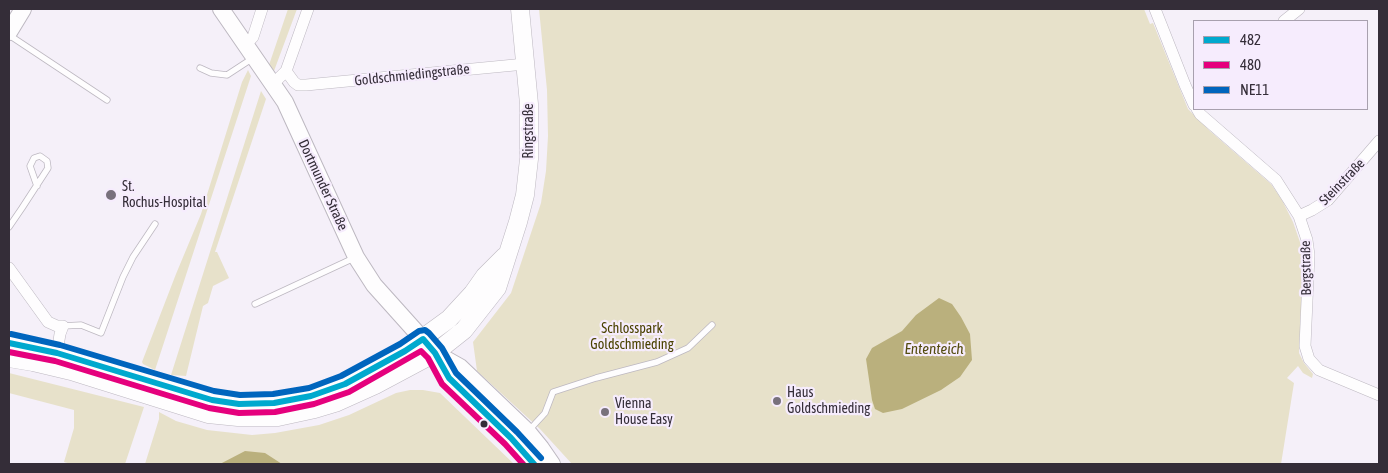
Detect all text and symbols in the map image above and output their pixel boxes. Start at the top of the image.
legend [1193,20,1368,110]
text: 482 [1240,31,1261,48]
text: 480 [1240,56,1261,73]
street label: Goldschmiedingstraße [354,61,470,89]
text: NE11 [1240,81,1269,98]
street label: Ringstraße [521,103,537,159]
street label: Dortmunder Straße [295,137,351,233]
street label: Steinstraße [1316,155,1368,209]
place label: St. Rochus-Hospital [122,179,207,212]
marker: St. Rochus-Hospital [104,188,118,202]
street label: Bergstraße [1297,240,1315,296]
park label: Schlosspark Goldschmieding [590,321,674,354]
water label: Ententeich [904,340,964,358]
place label: Haus Goldschmieding [787,385,870,418]
marker: Haus Goldschmieding [771,395,783,407]
place label: Vienna House Easy [615,396,673,428]
marker: Vienna House Easy [599,406,611,418]
unlabelled marker [479,419,489,429]

